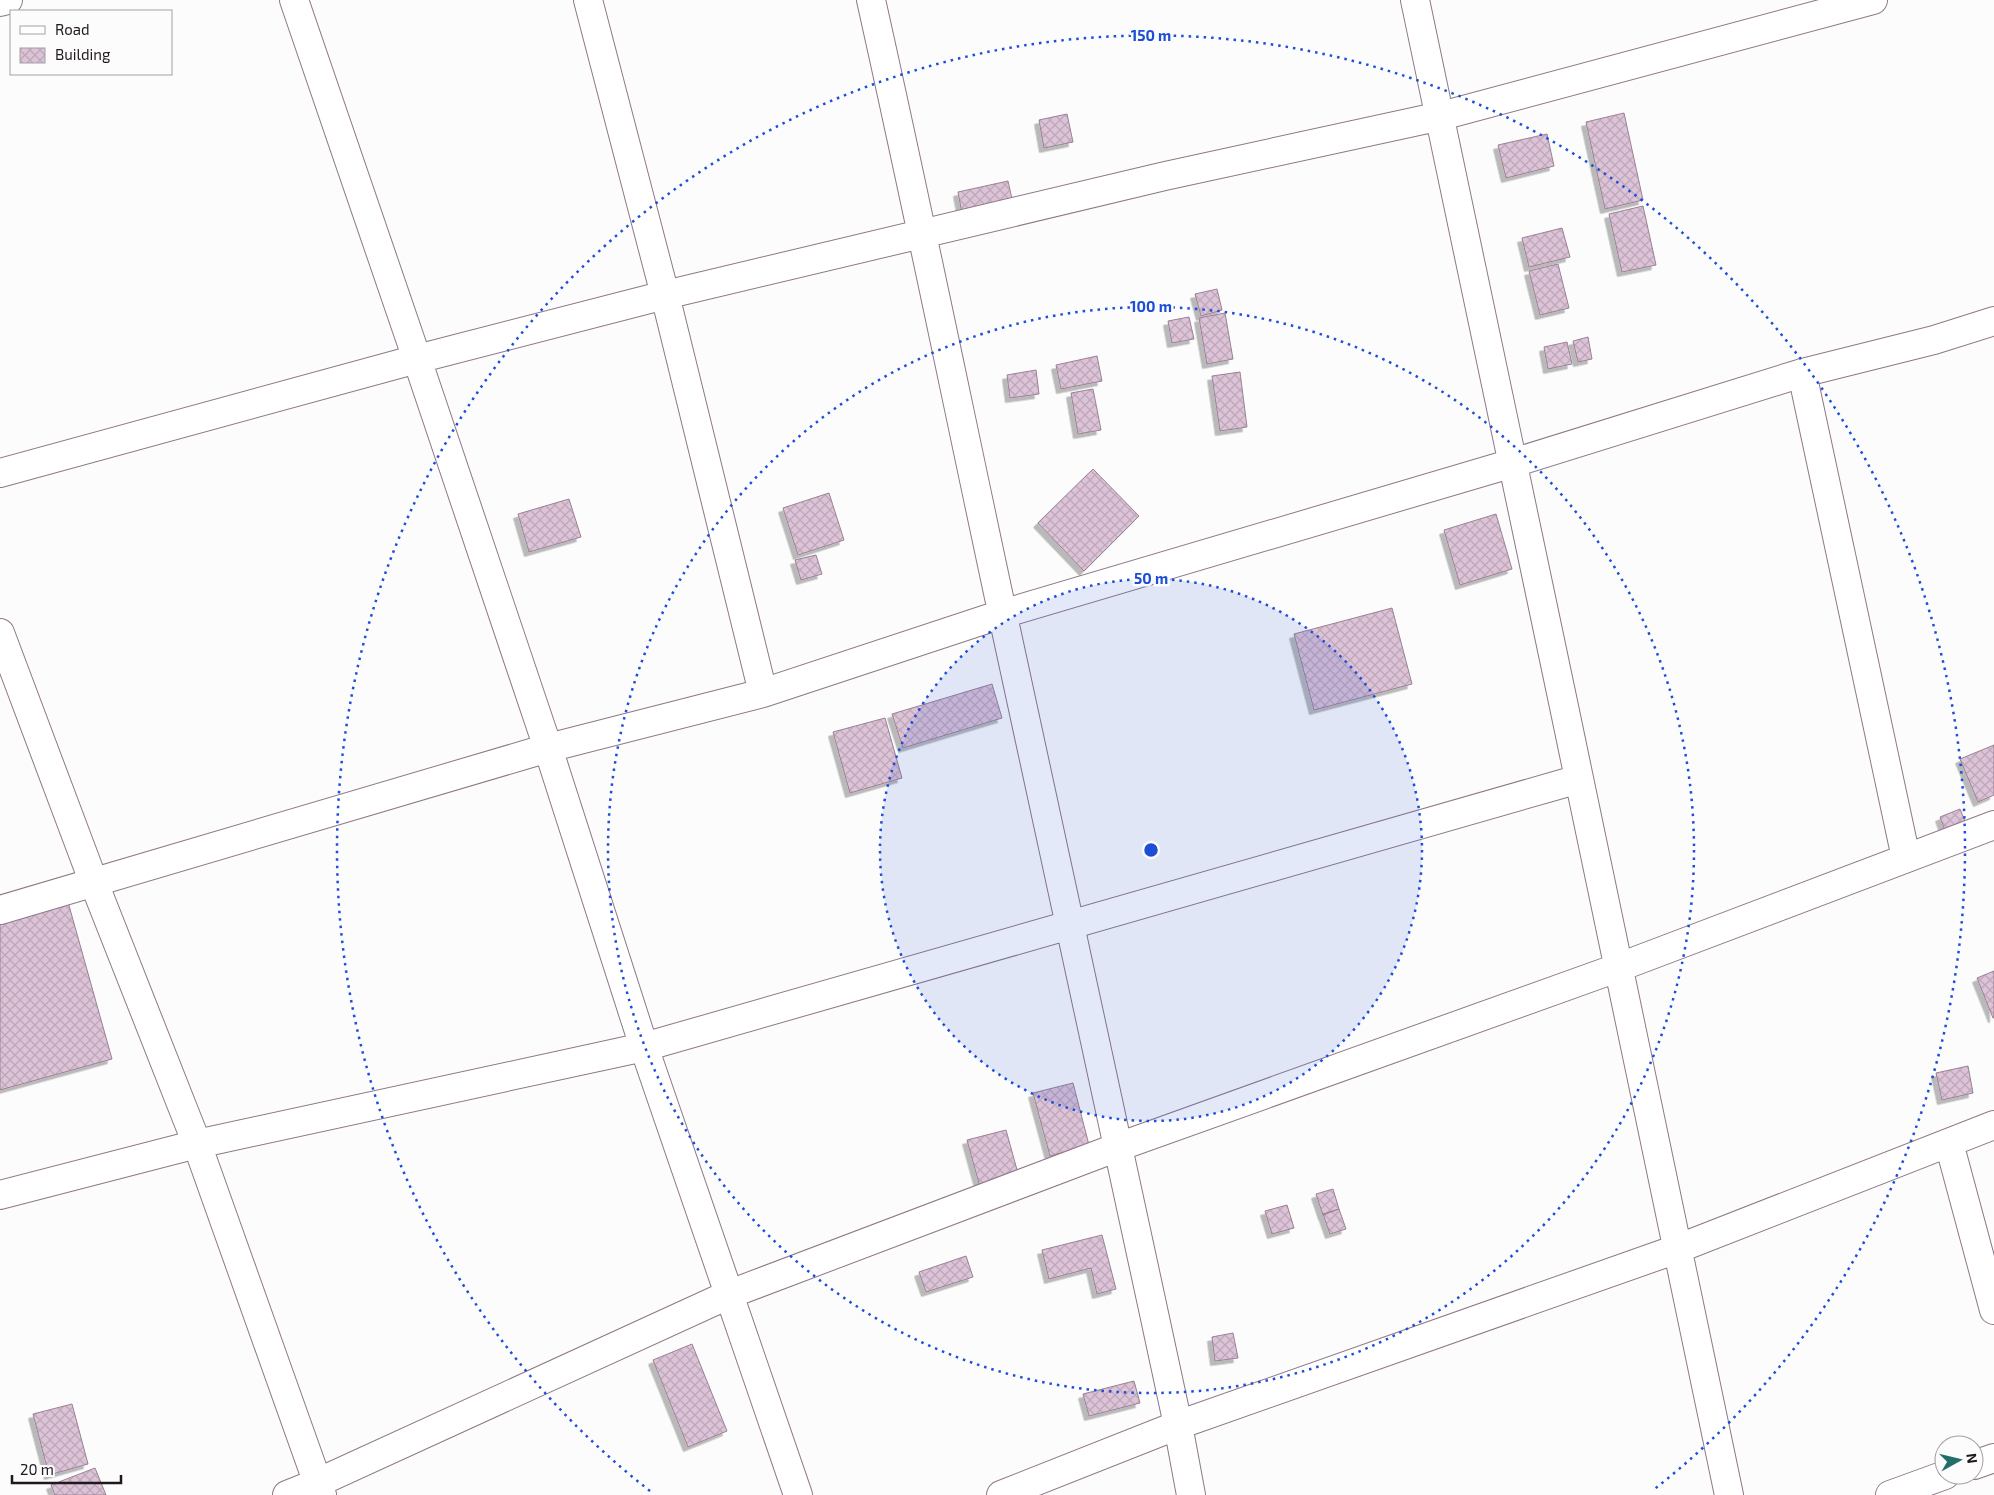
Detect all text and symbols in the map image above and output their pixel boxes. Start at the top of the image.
legend [10,10,172,75]
text: Road [55,20,90,38]
text: 150 m [1131,26,1171,44]
text: Building [55,45,111,63]
text: 100 m [1130,297,1172,315]
text: 50 m [1134,569,1168,587]
centre of rings [1142,841,1160,859]
north arrow [1934,1435,1984,1485]
scale bar [12,1452,121,1484]
text: N [1963,1452,1981,1464]
text: 20 m [20,1460,54,1478]

